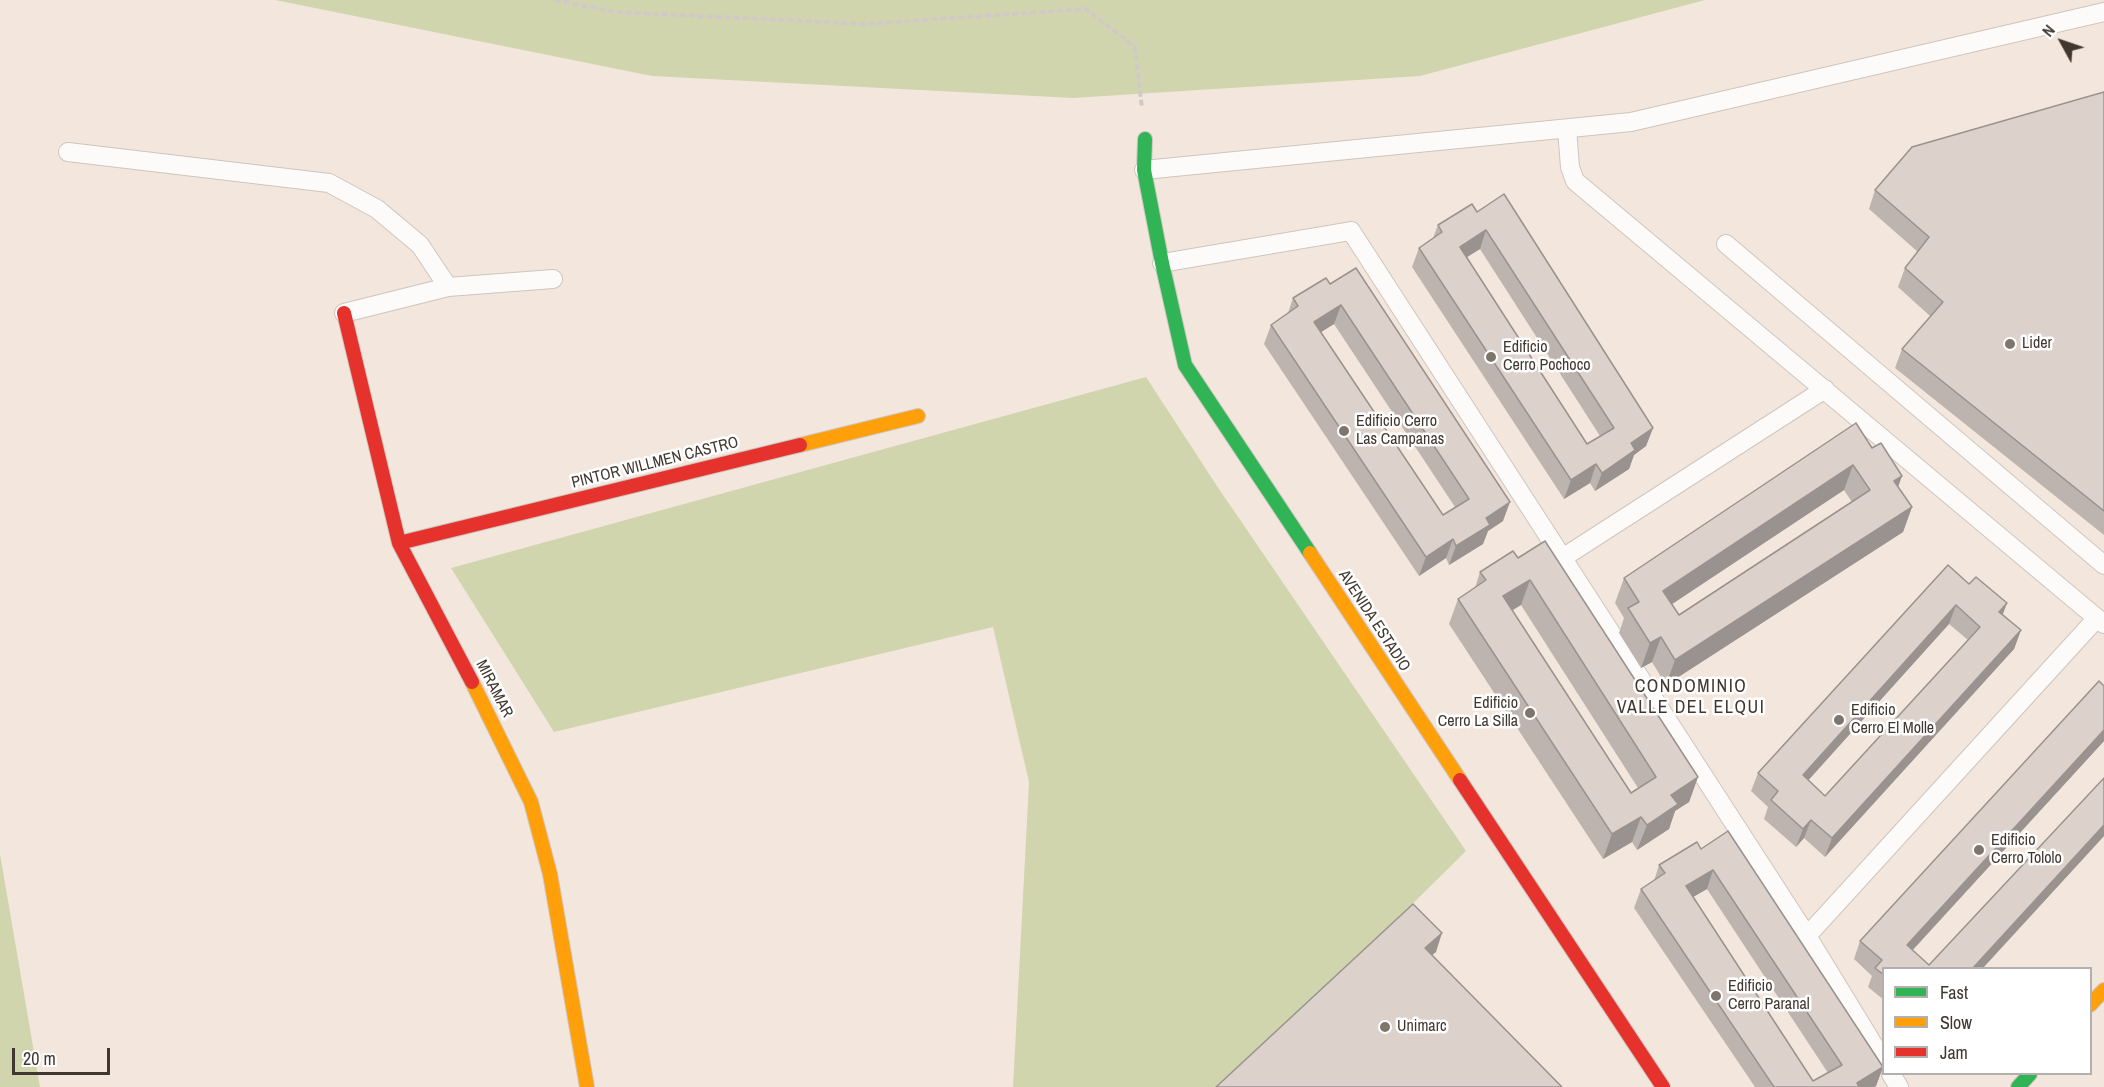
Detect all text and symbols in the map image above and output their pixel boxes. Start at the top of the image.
north arrow [2032,12,2092,72]
text: N [2037,20,2060,41]
place label: Lider [2022,334,2052,354]
marker: Lider [2003,337,2017,351]
place label: Edificio Cerro Pochoco [1503,338,1591,376]
marker: Edificio Cerro Pochoco [1484,350,1498,364]
place label: Edificio Cerro Las Campanas [1356,412,1444,450]
marker: Edificio Cerro Las Campanas [1337,424,1351,438]
street label: PINTOR WILLMEN CASTRO [570,433,740,493]
street label: AVENIDA ESTADIO [1334,567,1414,675]
street label: MIRAMAR [471,657,517,721]
district label: CONDOMINIO VALLE DEL ELQUI [1617,676,1765,718]
place label: Edificio Cerro La Silla [1438,694,1518,732]
place label: Edificio Cerro El Molle [1851,701,1934,739]
marker: Edificio Cerro La Silla [1523,706,1537,720]
marker: Edificio Cerro El Molle [1832,713,1846,727]
place label: Edificio Cerro Tololo [1991,831,2062,869]
marker: Edificio Cerro Tololo [1972,843,1986,857]
legend [1882,967,2092,1075]
place label: Edificio Cerro Paranal [1728,977,1810,1015]
text: Fast [1940,980,1968,1005]
marker: Edificio Cerro Paranal [1709,989,1723,1003]
text: Slow [1940,1010,1972,1035]
place label: Unimarc [1397,1017,1447,1037]
marker: Unimarc [1378,1020,1392,1034]
scale bar [15,1036,112,1074]
text: Jam [1940,1040,1968,1065]
text: 20 m [23,1046,56,1071]

